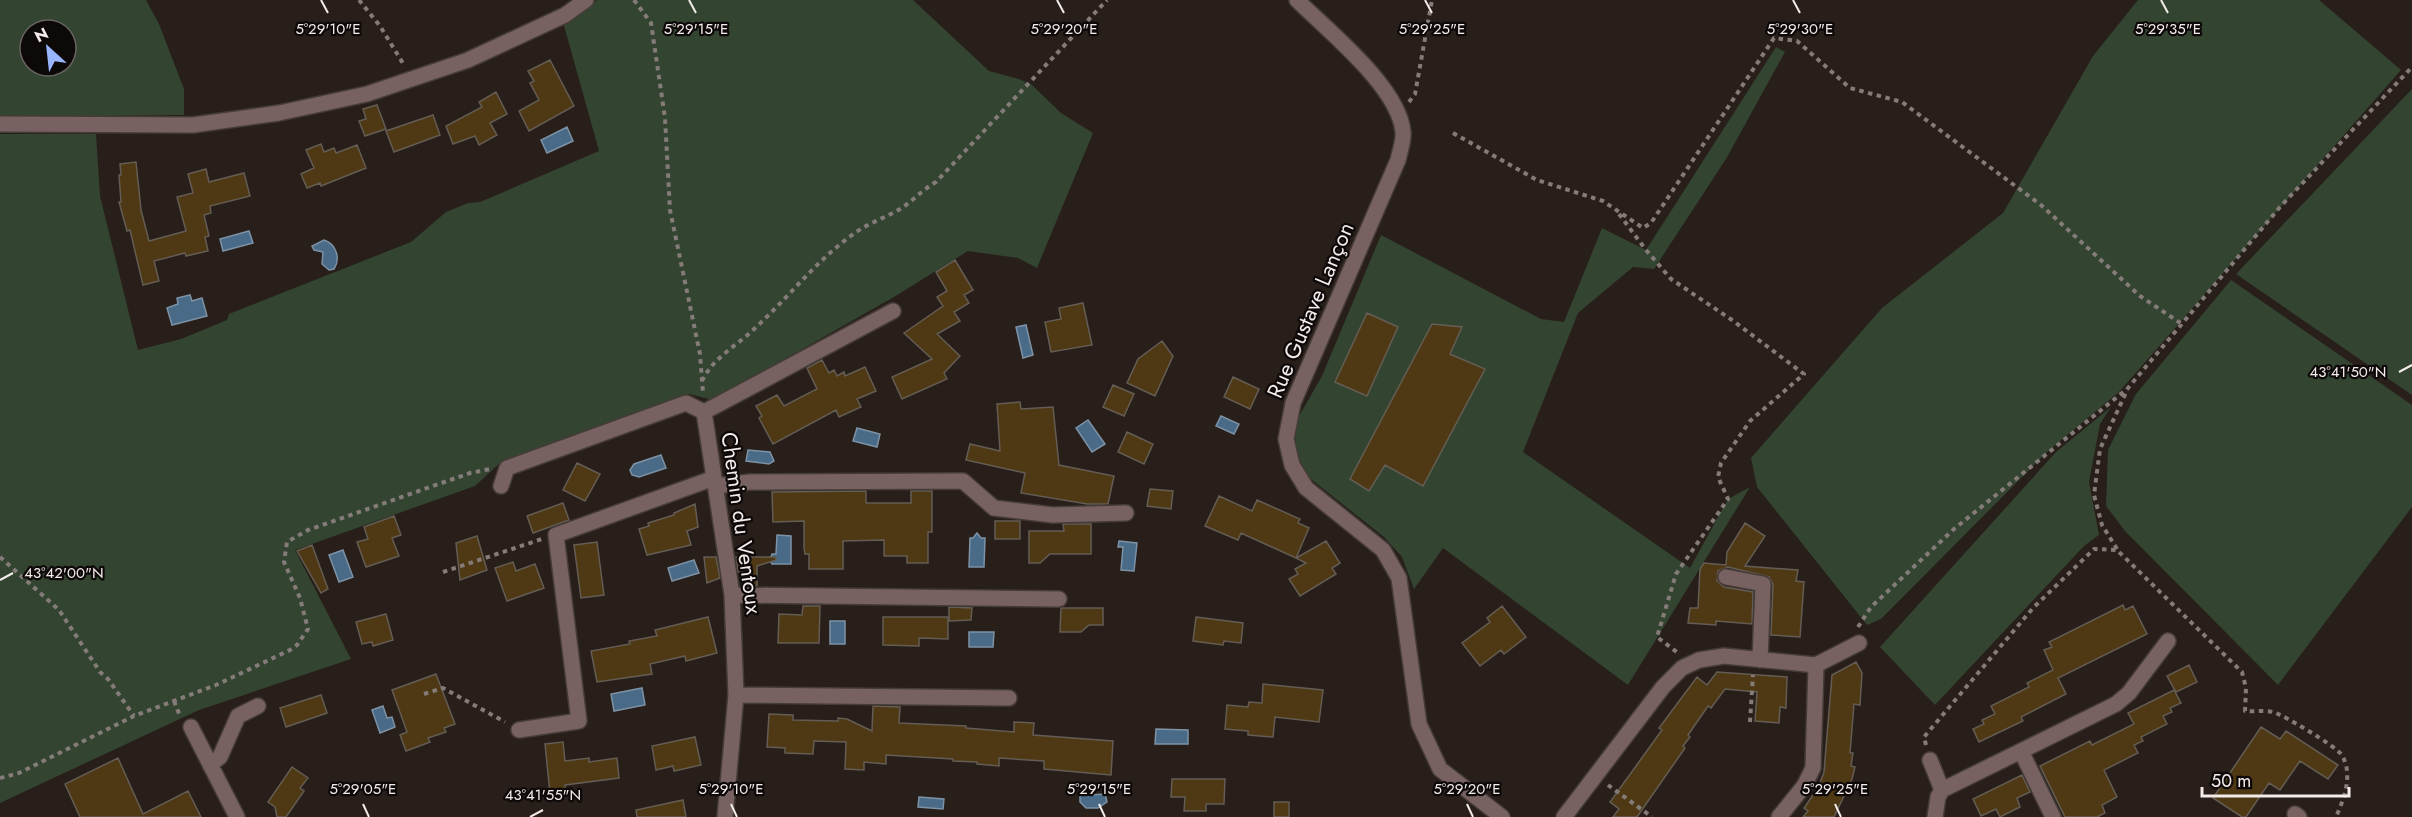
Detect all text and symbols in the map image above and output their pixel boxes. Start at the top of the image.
north arrow [18,18,78,78]
text: 5°29'10"E [295,18,361,40]
text: 5°29'15"E [664,18,728,40]
text: 5°29'20"E [1031,18,1097,40]
text: 5°29'25"E [1399,18,1465,40]
text: 5°29'30"E [1767,18,1833,40]
text: 5°29'35"E [2135,18,2201,40]
text: N [31,22,52,48]
street label: Rue Gustave Lançon [1258,217,1362,403]
text: 43°41'50"N [2310,361,2386,383]
street label: Chemin du Ventoux [713,430,771,617]
text: 43°42'00"N [24,562,104,584]
scale bar [2202,760,2349,798]
text: 50 m [2211,768,2251,794]
text: 5°29'05"E [330,778,396,800]
text: 5°29'10"E [698,778,764,800]
text: 5°29'15"E [1067,778,1131,800]
text: 5°29'20"E [1434,778,1500,800]
text: 5°29'25"E [1802,778,1868,800]
text: 43°41'55"N [505,784,581,806]

